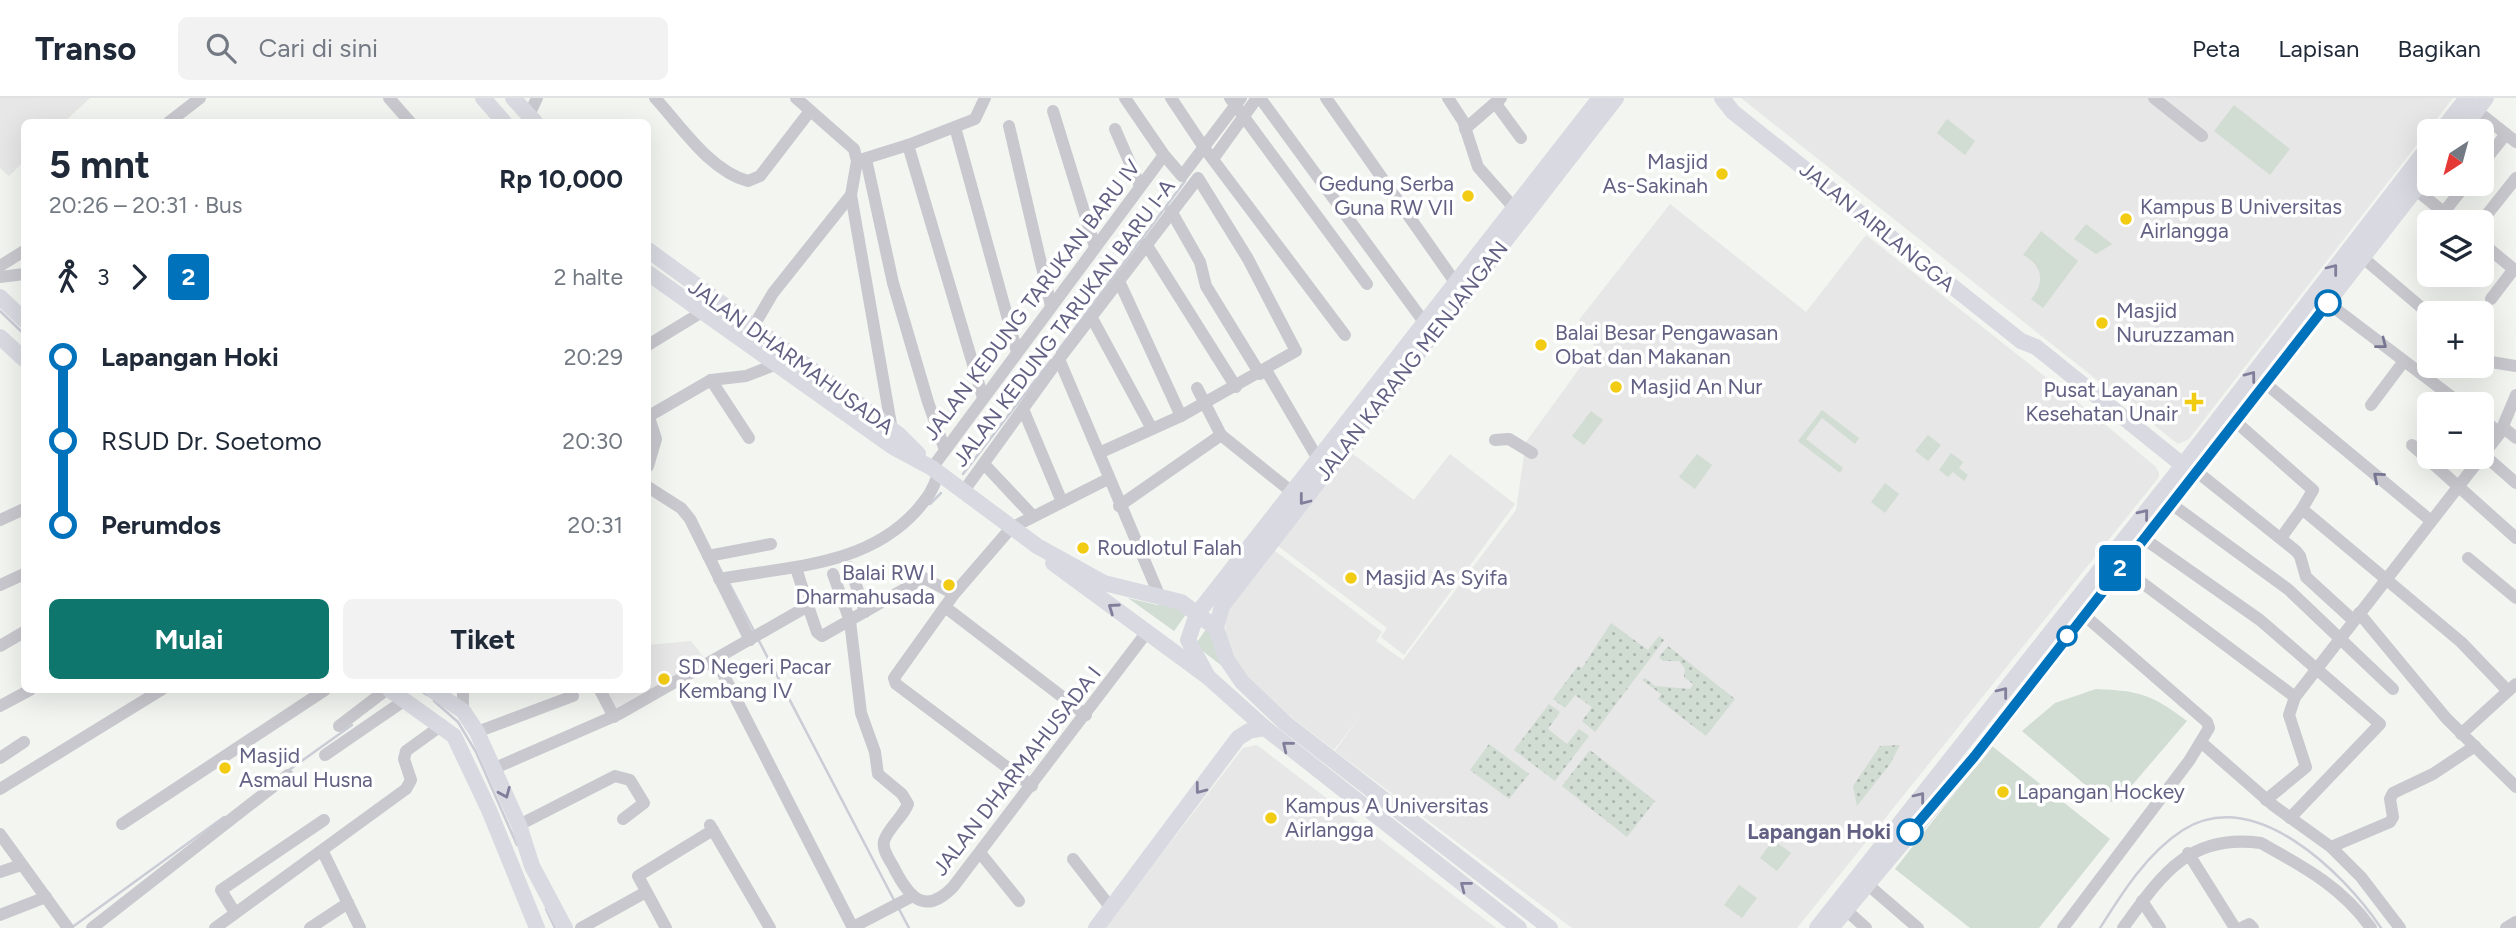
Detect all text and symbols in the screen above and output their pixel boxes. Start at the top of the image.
search box [178,17,668,80]
text: Transo [35,29,136,68]
icon: search [202,29,240,67]
text: Cari di sini [258,32,378,64]
text: Peta [2192,34,2240,63]
text: Lapisan [2278,34,2359,63]
text: Bagikan [2397,34,2481,63]
north arrow [2417,119,2494,196]
map controls [2417,119,2494,469]
text: 5 mnt [49,142,150,188]
place label: Masjid As-Sakinah [1602,149,1708,198]
street label: JALAN KEDUNG TARUKAN BARU IV [918,154,1146,445]
street label: JALAN AIRLANGGA [1795,156,1960,297]
text: Rp 10,000 [499,163,623,195]
marker: Masjid As-Sakinah [1714,166,1730,182]
place label: Gedung Serba Guna RW VII [1319,171,1454,220]
street label: JALAN KEDUNG TARUKAN BARU I-A [947,174,1180,471]
marker: Gedung Serba Guna RW VII [1460,188,1476,204]
text: 20:26 – 20:31 · Bus [49,191,243,219]
place label: Kampus B Universitas Airlangga [2140,194,2342,243]
button: layers [2417,210,2494,287]
marker: Kampus B Universitas Airlangga [2118,211,2134,227]
street label: JALAN KARANG MENJANGAN [1310,236,1513,486]
icon: walk [49,258,87,296]
icon: forward [120,258,158,296]
text: 2 [182,262,195,291]
text: 3 [97,263,110,291]
text: 2 halte [554,263,623,291]
one-way arrow [2324,264,2337,276]
street label: JALAN DHARMAHUSADA [684,274,899,439]
unlabelled marker [2315,290,2341,316]
place label: Masjid Nuruzzaman [2116,298,2234,347]
button: + [2417,301,2494,378]
marker: Masjid Nuruzzaman [2094,315,2110,331]
place label: Balai Besar Pengawasan Obat dan Makanan [1555,320,1778,369]
one-way arrow [2374,336,2387,349]
marker: Balai Besar Pengawasan Obat dan Makanan [1533,337,1549,353]
text: Lapangan Hoki [101,341,279,373]
text: 20:29 [564,343,623,371]
one-way arrow [2243,371,2256,383]
place label: Masjid An Nur [1630,374,1762,399]
place label: Pusat Layanan Kesehatan Unair [2025,377,2178,426]
marker: Masjid An Nur [1608,379,1624,395]
marker: Pusat Layanan Kesehatan Unair [2184,392,2204,412]
button: − [2417,392,2494,469]
text: RSUD Dr. Soetomo [101,425,322,457]
text: 20:30 [562,427,623,455]
one-way arrow [2373,472,2385,485]
one-way arrow [1299,493,1312,505]
text: Perumdos [101,509,221,541]
one-way arrow [2136,509,2148,522]
text: 20:31 [568,511,623,539]
place label: Roudlotul Falah [1097,535,1242,560]
marker: Roudlotul Falah [1075,540,1091,556]
line badge: 2 [2097,545,2143,591]
text: 2 [2113,553,2127,582]
place label: Balai RW I Dharmahusada [795,560,935,609]
place label: Masjid As Syifa [1365,565,1508,590]
marker: Masjid As Syifa [1343,570,1359,586]
marker: Balai RW I Dharmahusada [941,577,957,593]
button: Mulai [49,599,329,679]
button: Tiket [343,599,623,679]
one-way arrow [1108,604,1121,616]
unlabelled marker [2057,626,2077,646]
place label: SD Negeri Pacar Kembang IV [678,654,831,703]
street label: JALAN DHARMAHUSADA I [927,661,1106,880]
marker: SD Negeri Pacar Kembang IV [656,671,672,687]
one-way arrow [1994,687,2007,700]
one-way arrow [1282,741,1294,754]
place label: Masjid Asmaul Husna [239,743,373,792]
marker: Masjid Asmaul Husna [217,760,233,776]
place label: Lapangan Hockey [2017,779,2185,804]
one-way arrow [1196,781,1208,794]
marker: Lapangan Hockey [1995,784,2011,800]
one-way arrow [497,786,511,798]
place label: Kampus A Universitas Airlangga [1285,793,1488,842]
one-way arrow [1912,793,1925,805]
marker: Kampus A Universitas Airlangga [1263,810,1279,826]
place label: Lapangan Hoki [1747,819,1891,844]
marker: Lapangan Hoki [1897,819,1923,845]
one-way arrow [1461,882,1473,895]

